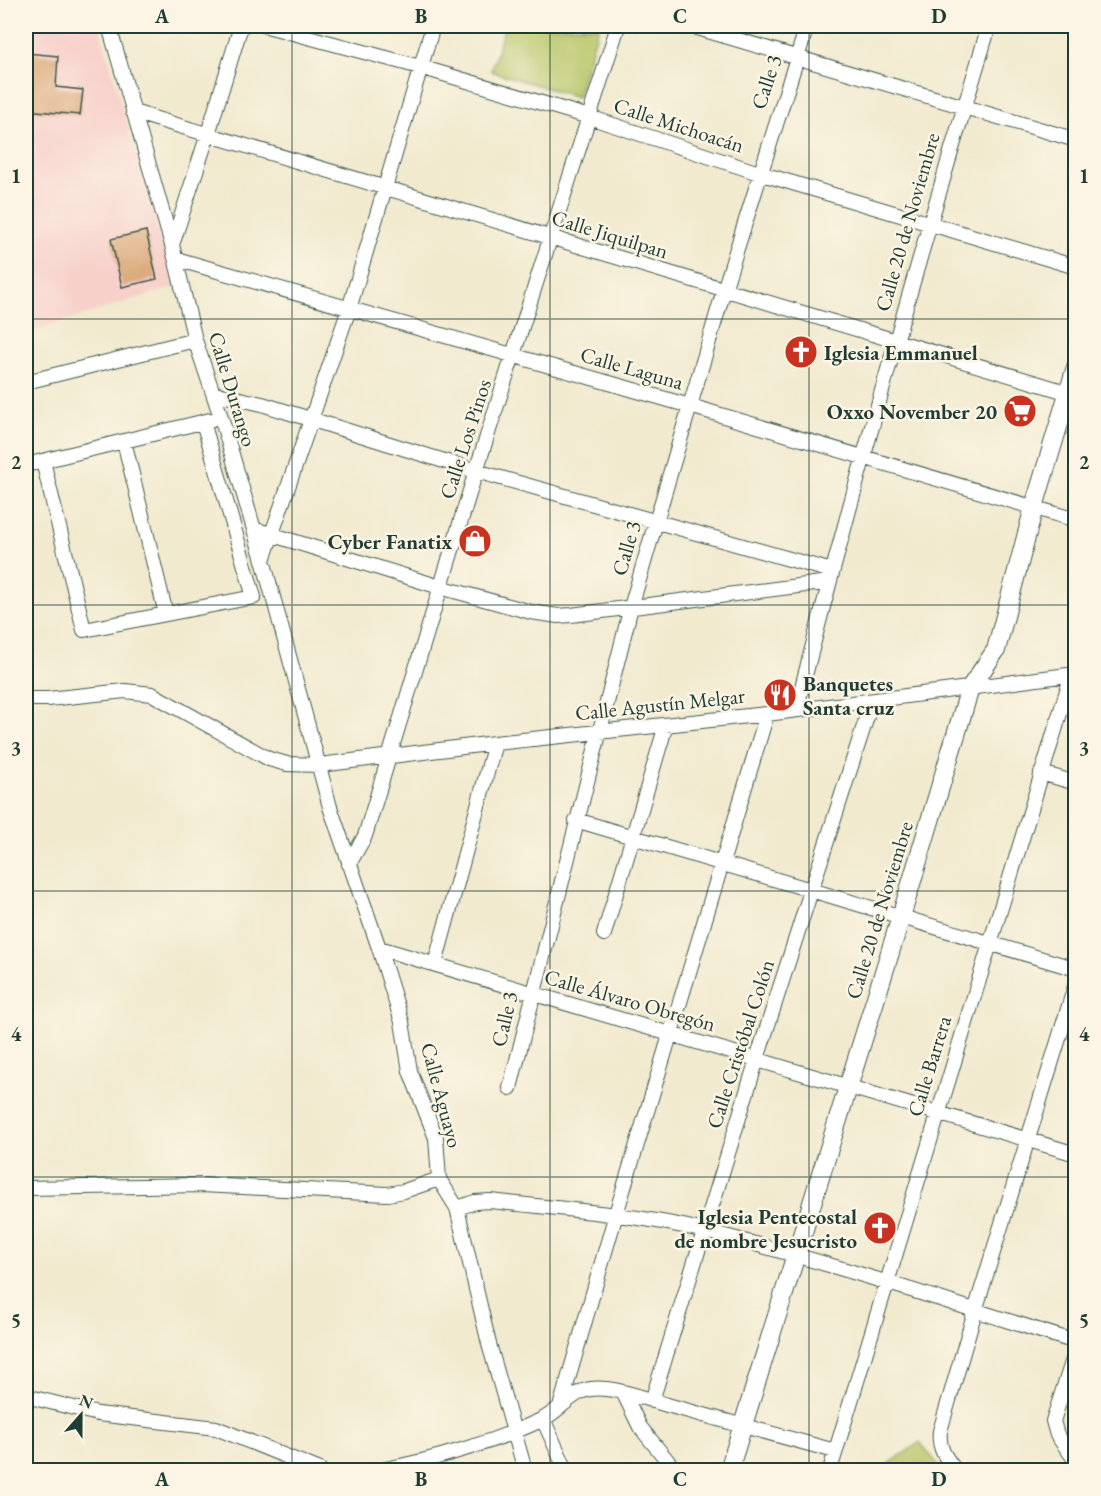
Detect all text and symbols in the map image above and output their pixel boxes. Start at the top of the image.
text: A [154,3,170,29]
text: B [415,3,427,29]
text: C [673,3,687,29]
text: D [931,3,947,29]
street label: Calle 3 [745,51,787,113]
street label: Calle Michoacán [611,91,747,159]
street label: Calle 20 de Noviembre [869,129,945,315]
text: 1 [11,163,21,189]
text: 1 [1079,163,1089,189]
street label: Calle Jiquilpan [549,204,671,264]
street label: Calle Durango [203,328,263,450]
church icon: Iglesia Emmanuel [783,334,819,370]
place label: Iglesia Emmanuel [824,339,978,366]
street label: Calle Laguna [577,340,687,396]
street label: Calle Los Pinos [433,375,497,502]
supermarket icon: Oxxo November 20 [1002,393,1038,429]
place label: Oxxo November 20 [827,398,997,425]
text: 2 [11,449,22,475]
text: 2 [1079,449,1090,475]
street label: Calle 3 [605,517,647,579]
shop icon: Cyber Fanatix [457,523,493,559]
place label: Cyber Fanatix [328,528,452,555]
place label: Banquetes Santa cruz [803,670,894,721]
restaurant icon: Banquetes Santa cruz [762,677,798,713]
street label: Calle Agustín Melgar [574,682,746,726]
text: 3 [11,735,21,761]
text: 3 [1079,735,1089,761]
street label: Calle 20 de Noviembre [839,818,919,1002]
street label: Calle Cristóbal Colón [700,956,780,1132]
street label: Calle Álvaro Obregón [541,963,719,1037]
street label: Calle 3 [485,989,523,1049]
street label: Calle Barrera [901,1012,957,1120]
text: 4 [11,1021,22,1047]
text: 4 [1079,1021,1090,1047]
street label: Calle Aguayo [415,1039,469,1151]
place label: Iglesia Pentecostal de nombre Jesucristo [674,1203,857,1254]
church icon: Iglesia Pentecostal de nombre Jesucristo [862,1210,898,1246]
text: 5 [11,1307,21,1333]
text: 5 [1079,1307,1089,1333]
north arrow [51,1385,111,1445]
text: N [76,1389,96,1414]
text: A [154,1466,170,1492]
text: B [415,1466,427,1492]
text: C [673,1466,687,1492]
text: D [931,1466,947,1492]

